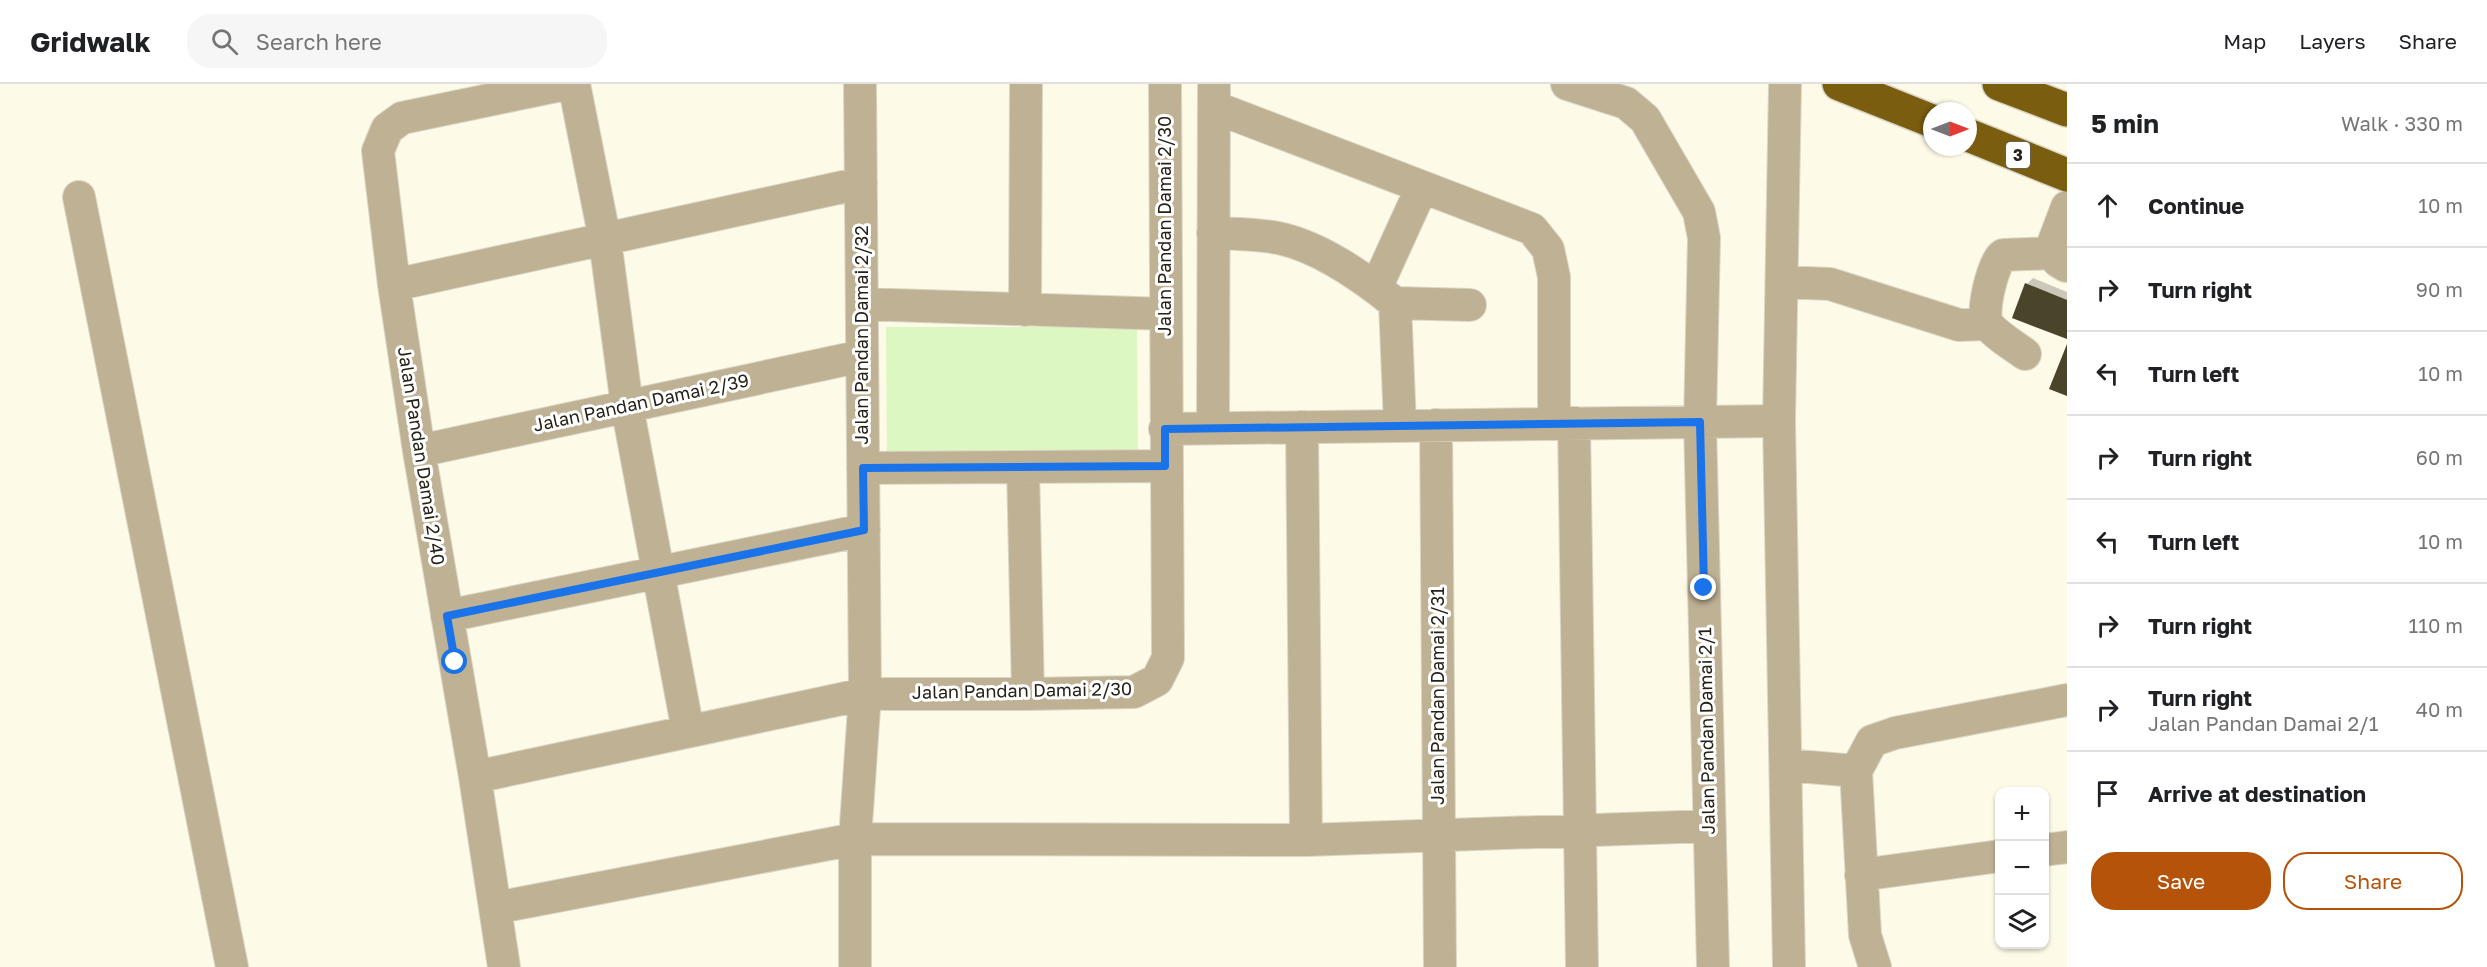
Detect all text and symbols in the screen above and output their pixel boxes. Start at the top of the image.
search box [187,14,607,68]
text: Gridwalk [30,25,151,58]
icon: search [208,25,241,58]
text: Search here [256,28,382,55]
text: Map [2223,28,2266,54]
text: Layers [2299,28,2366,54]
text: Share [2399,28,2457,54]
north arrow [1923,102,1977,156]
text: 5 min [2091,108,2159,139]
text: Walk · 330 m [2341,111,2463,135]
street label: Jalan Pandan Damai 2/30 [1153,116,1175,336]
road number: 3 [2006,142,2030,168]
icon: ahead [2091,189,2124,222]
text: Continue [2148,192,2244,219]
text: 10 m [2418,193,2463,217]
street label: Jalan Pandan Damai 2/32 [850,225,872,445]
icon: right [2091,273,2124,306]
text: Turn right [2148,276,2252,303]
text: 90 m [2416,277,2463,301]
street label: Jalan Pandan Damai 2/40 [394,345,450,567]
icon: left [2091,357,2124,390]
text: Turn left [2148,360,2239,387]
text: 10 m [2418,361,2463,385]
street label: Jalan Pandan Damai 2/39 [531,368,751,436]
icon: right [2091,441,2124,474]
text: Turn right [2148,444,2252,471]
text: 60 m [2416,445,2463,469]
icon: left [2091,525,2124,558]
text: Turn left [2148,528,2239,555]
text: 10 m [2418,529,2463,553]
route end [1690,574,1716,600]
street label: Jalan Pandan Damai 2/31 [1426,587,1448,805]
icon: right [2091,609,2124,642]
text: Turn right [2148,612,2252,639]
text: 110 m [2409,613,2463,637]
street label: Jalan Pandan Damai 2/1 [1693,627,1719,835]
route start [441,648,467,674]
street label: Jalan Pandan Damai 2/30 [912,677,1132,703]
text: Turn right [2148,684,2252,711]
icon: right [2091,693,2124,726]
text: 40 m [2416,697,2463,721]
text: Jalan Pandan Damai 2/1 [2148,711,2378,735]
icon: arrive [2091,777,2124,810]
text: Arrive at destination [2148,780,2366,807]
map controls [1995,787,2049,949]
button: + [1995,787,2049,841]
button: − [1995,841,2049,895]
button: Save [2091,852,2271,910]
button: Share [2283,852,2463,910]
button: layers [1995,895,2049,949]

